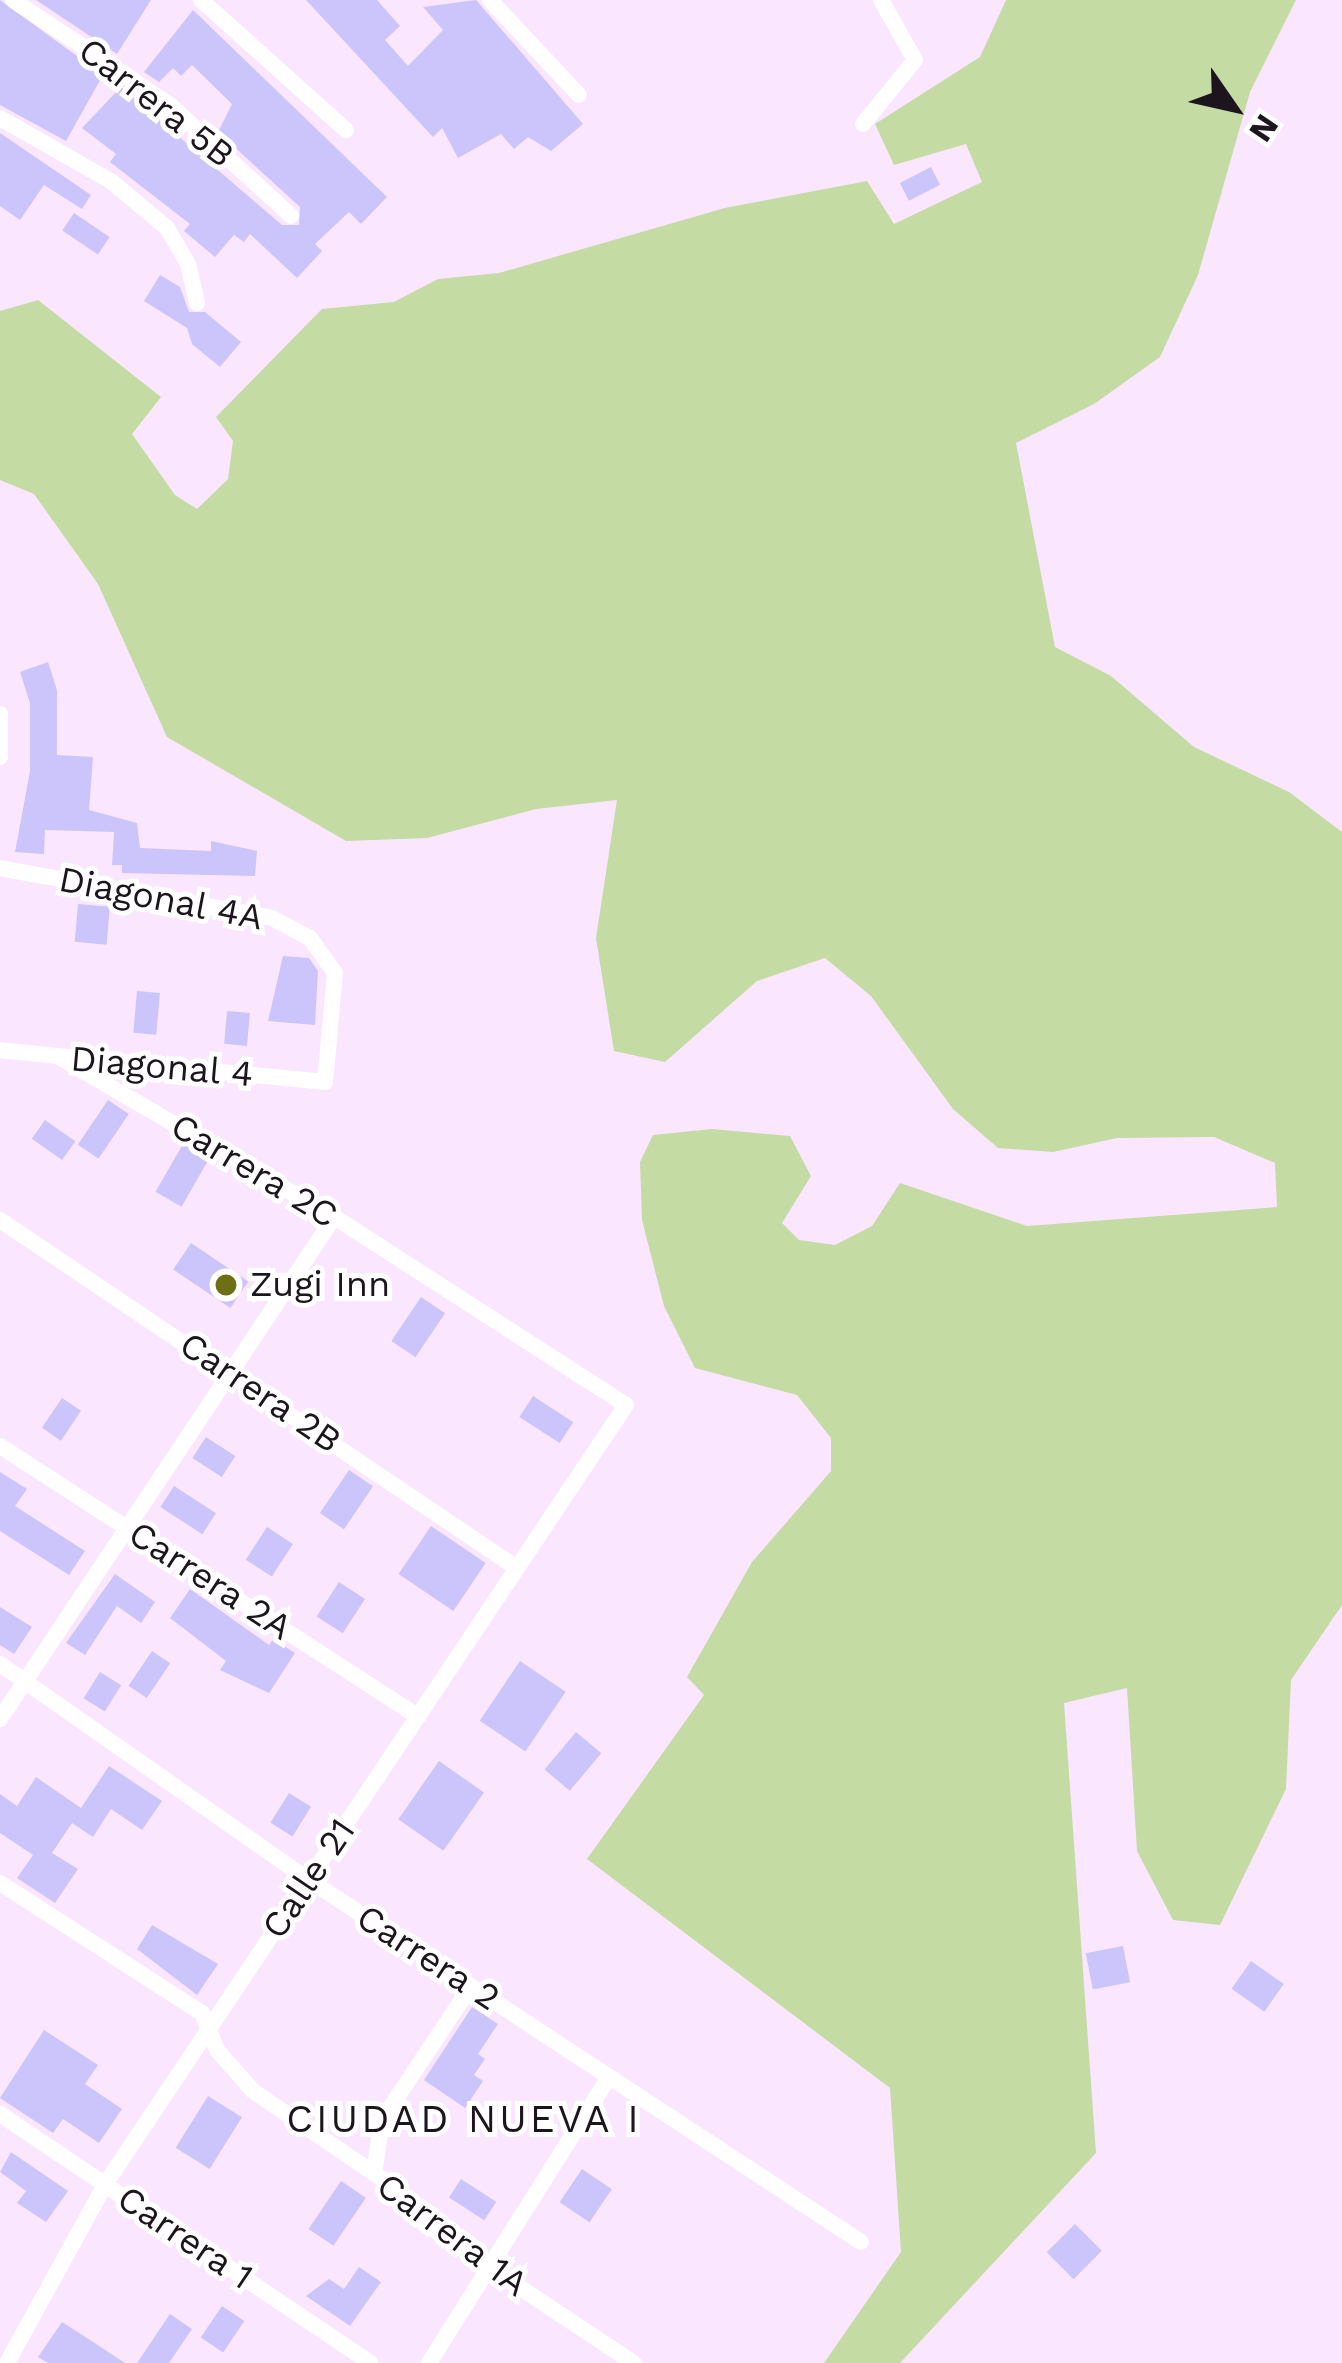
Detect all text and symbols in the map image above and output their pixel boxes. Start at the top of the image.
street label: Carrera 5B [69,29,243,177]
north arrow [1174,48,1294,168]
text: N [1241,107,1287,149]
street label: Diagonal 4A [55,858,267,940]
street label: Diagonal 4 [68,1037,256,1097]
street label: Carrera 2C [163,1104,345,1238]
place label: Zugi Inn [250,1263,390,1307]
marker: Zugi Inn [213,1272,239,1298]
street label: Carrera 2B [171,1323,349,1463]
street label: Carrera 2A [120,1512,300,1650]
street label: Calle 21 [253,1811,365,1947]
street label: Carrera 2 [348,1896,508,2020]
district label: CIUDAD NUEVA I [286,2096,642,2142]
street label: Carrera 1A [367,2164,537,2306]
street label: Carrera 1 [108,2177,262,2299]

